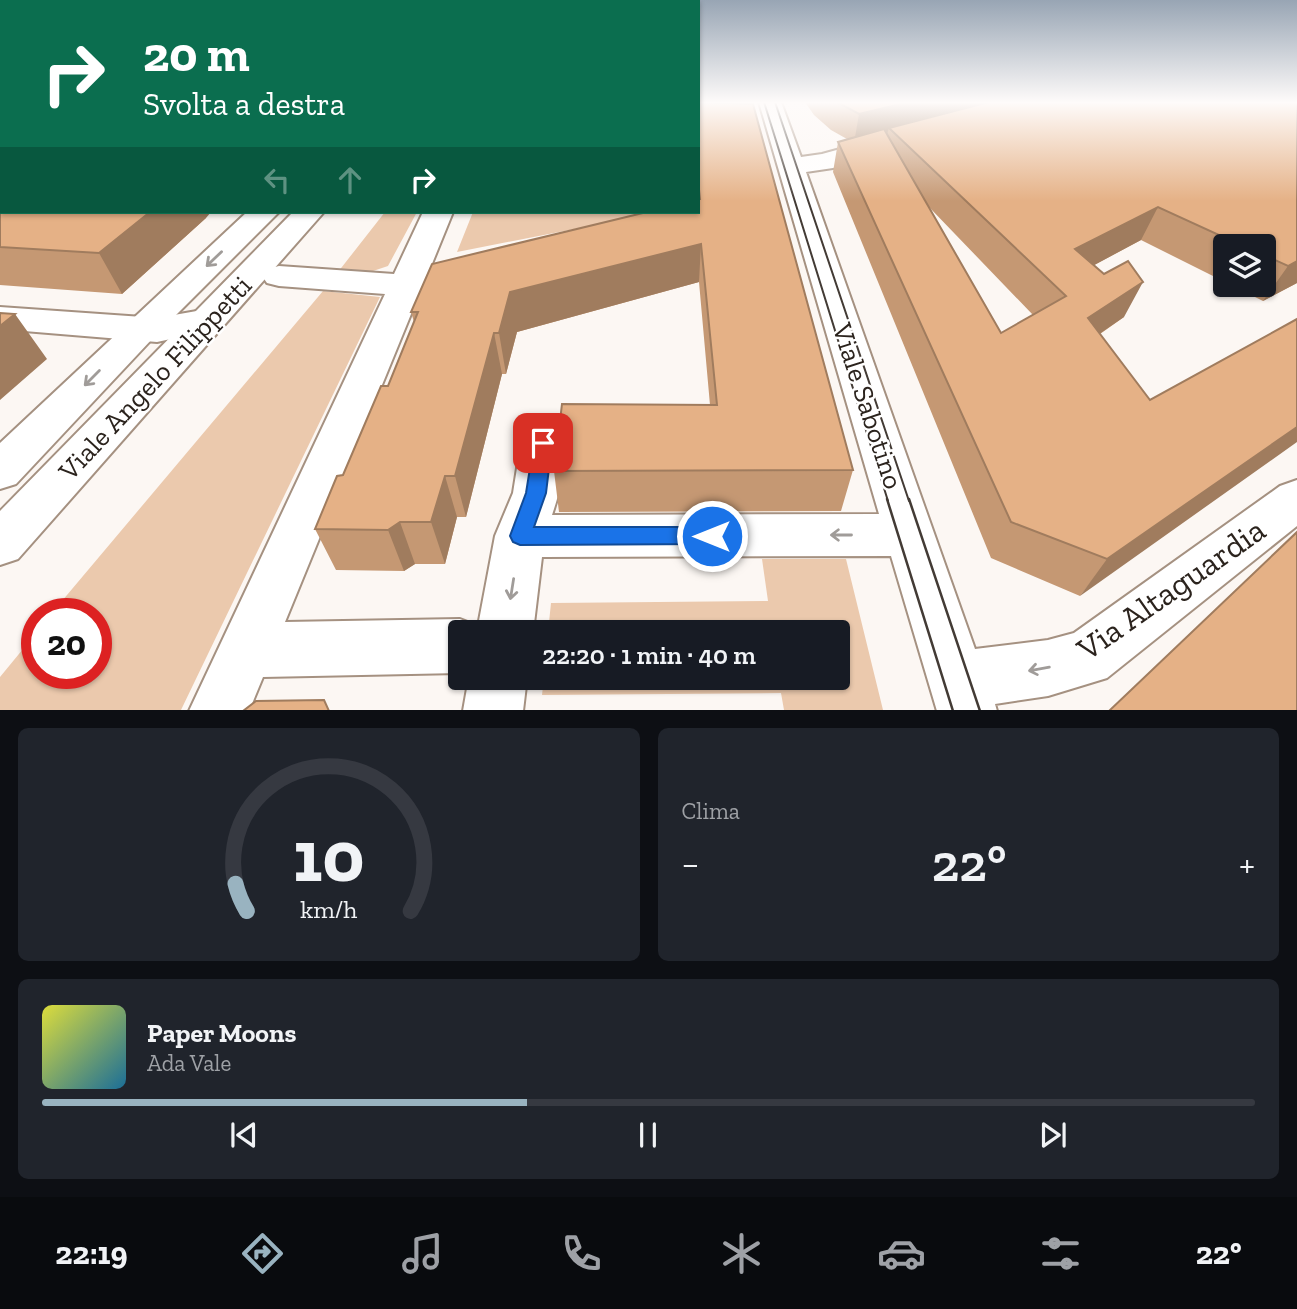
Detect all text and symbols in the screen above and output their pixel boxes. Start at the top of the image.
text: 20 m [143,25,250,84]
icon: right [28,28,119,119]
text: Svolta a destra [143,85,345,123]
icon: left [258,161,296,199]
icon: ahead [331,161,369,199]
icon: right [404,161,442,199]
map controls [1213,234,1276,297]
button: layers [1213,234,1276,297]
one-way arrow [206,250,223,267]
street label: Viale Angelo Filippetti [51,269,258,488]
street label: Viale Sabotino [825,318,910,493]
one-way arrow [84,369,101,386]
pin [513,413,573,473]
icon: arrive [524,424,562,462]
position arrow [675,499,749,573]
street label: Via Altaguardia [1069,510,1273,669]
one-way arrow [830,528,853,542]
one-way arrow [505,577,518,600]
speed limit sign: 20 [21,598,112,689]
text: 22:20 · 1 min · 40 m [542,639,756,671]
one-way arrow [1028,663,1050,677]
text: Clima [682,797,740,825]
text: 10 [293,812,364,900]
text: 22° [932,832,1006,894]
text: − [682,841,699,887]
text: + [1239,841,1255,887]
text: km/h [300,893,357,923]
text: Paper Moons [147,1017,296,1049]
text: Ada Vale [147,1049,231,1077]
icon: previous [225,1116,263,1154]
icon: pause [629,1116,667,1154]
icon: next [1034,1116,1072,1154]
icon: directions [238,1229,287,1278]
icon: music [398,1229,447,1278]
icon: phone [557,1229,606,1278]
icon: climate [717,1229,766,1278]
icon: car [877,1229,926,1278]
icon: filters [1036,1229,1085,1278]
text: 22:19 [55,1234,128,1272]
text: 22° [1196,1234,1242,1272]

